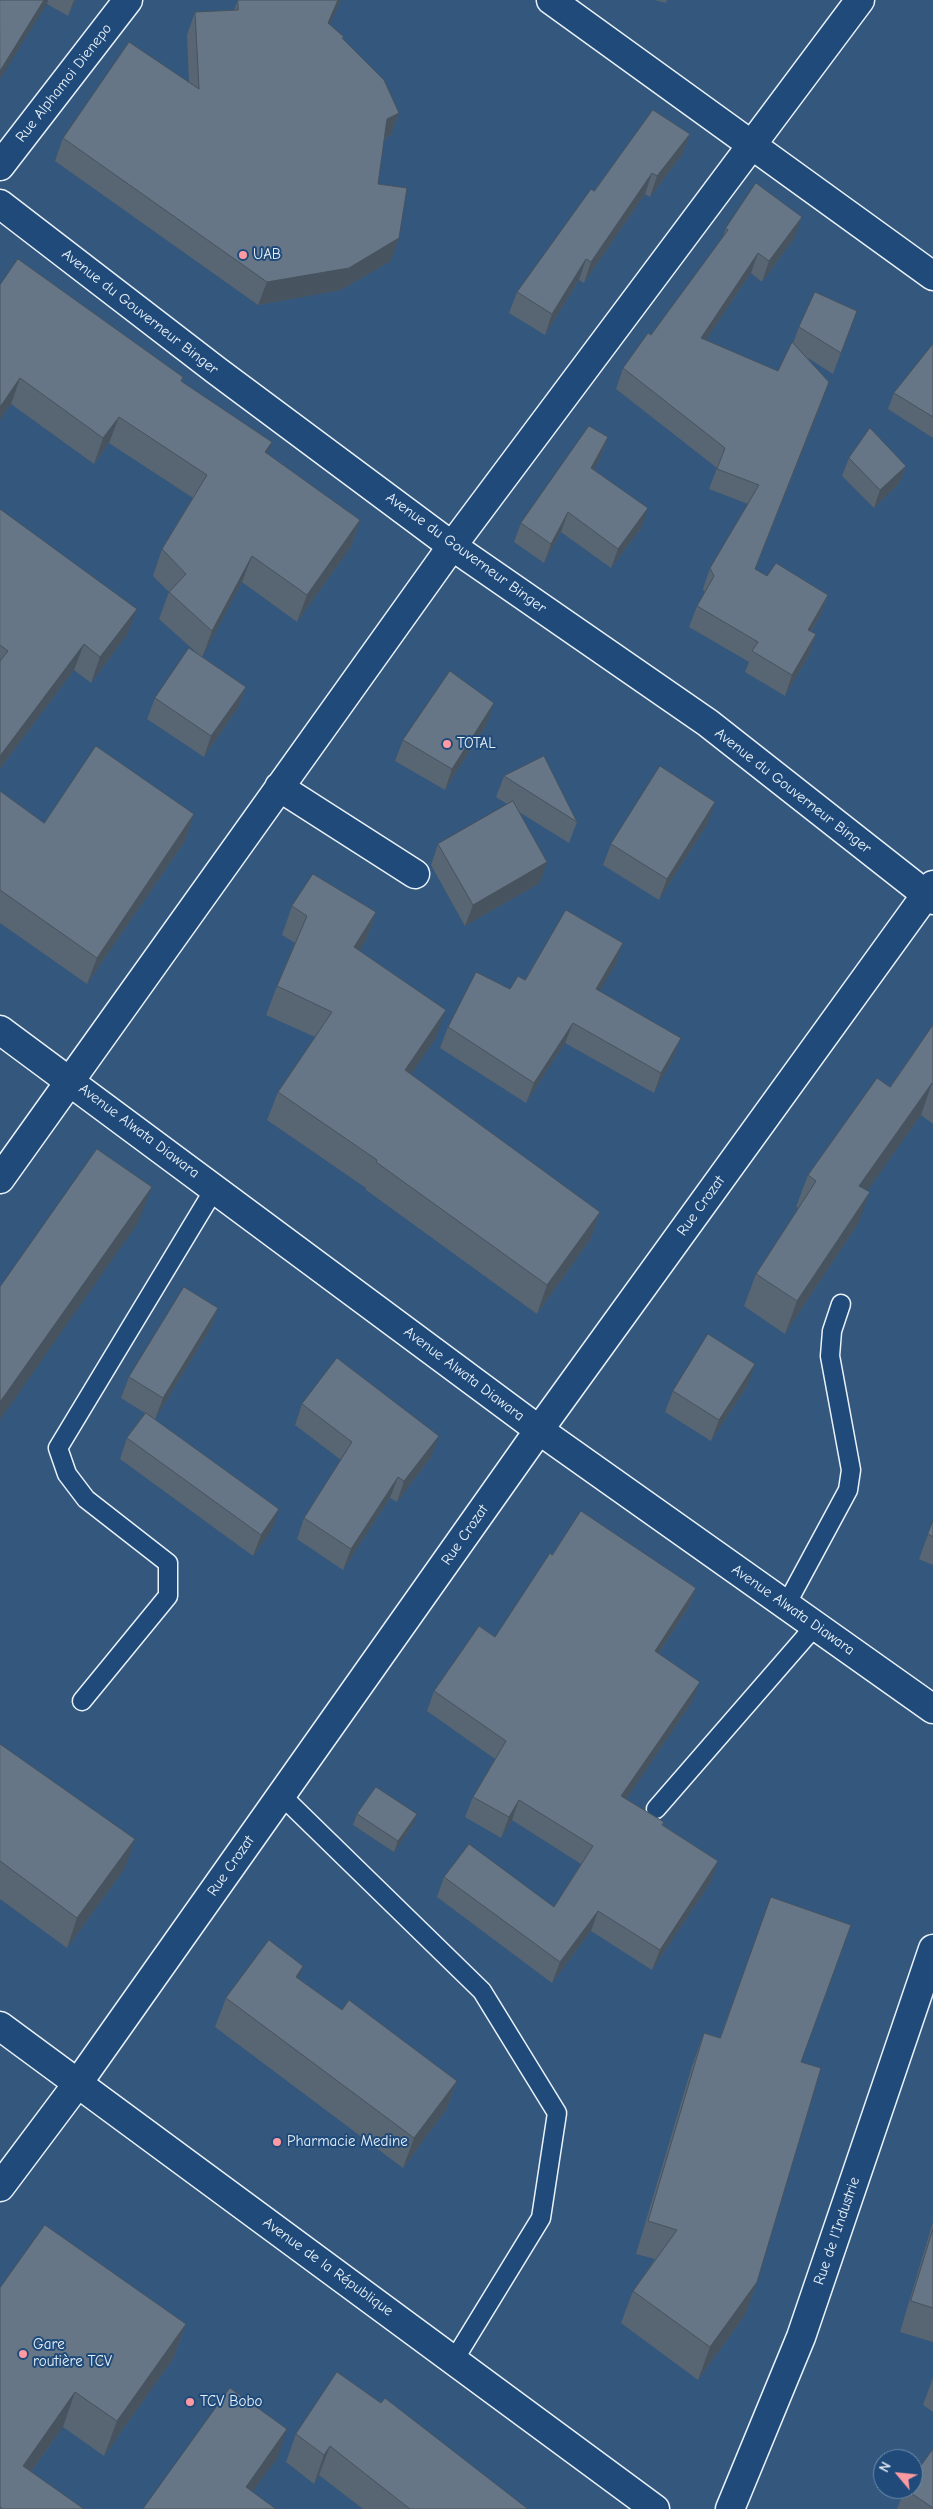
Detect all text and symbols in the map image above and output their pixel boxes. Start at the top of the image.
street label: Rue Alphamoi Dienepo [12,20,116,146]
street label: Avenue du Gouverneur Binger [58,245,222,379]
place label: UAB [253,246,281,264]
marker: UAB [237,249,249,261]
street label: Avenue du Gouverneur Binger [382,489,550,617]
street label: Avenue du Gouverneur Binger [711,724,875,858]
place label: TOTAL [457,735,496,753]
marker: TOTAL [441,738,453,750]
street label: Avenue Alwata Diawara [75,1080,203,1182]
street label: Rue Crozat [673,1173,729,1239]
street label: Avenue Alwata Diawara [400,1323,528,1425]
street label: Rue Crozat [438,1501,492,1569]
street label: Avenue Alwata Diawara [728,1561,858,1659]
street label: Rue Crozat [204,1832,258,1900]
place label: Pharmacie Medine [287,2133,408,2151]
marker: Pharmacie Medine [271,2136,283,2148]
street label: Rue de l'Industrie [810,2175,864,2287]
street label: Avenue de la République [259,2214,397,2320]
place label: Gare routière TCV [33,2336,112,2371]
marker: Gare routière TCV [17,2348,29,2360]
place label: TCV Bobo [200,2393,262,2411]
marker: TCV Bobo [184,2396,196,2408]
north arrow [873,2449,923,2499]
text: N [876,2459,895,2475]

